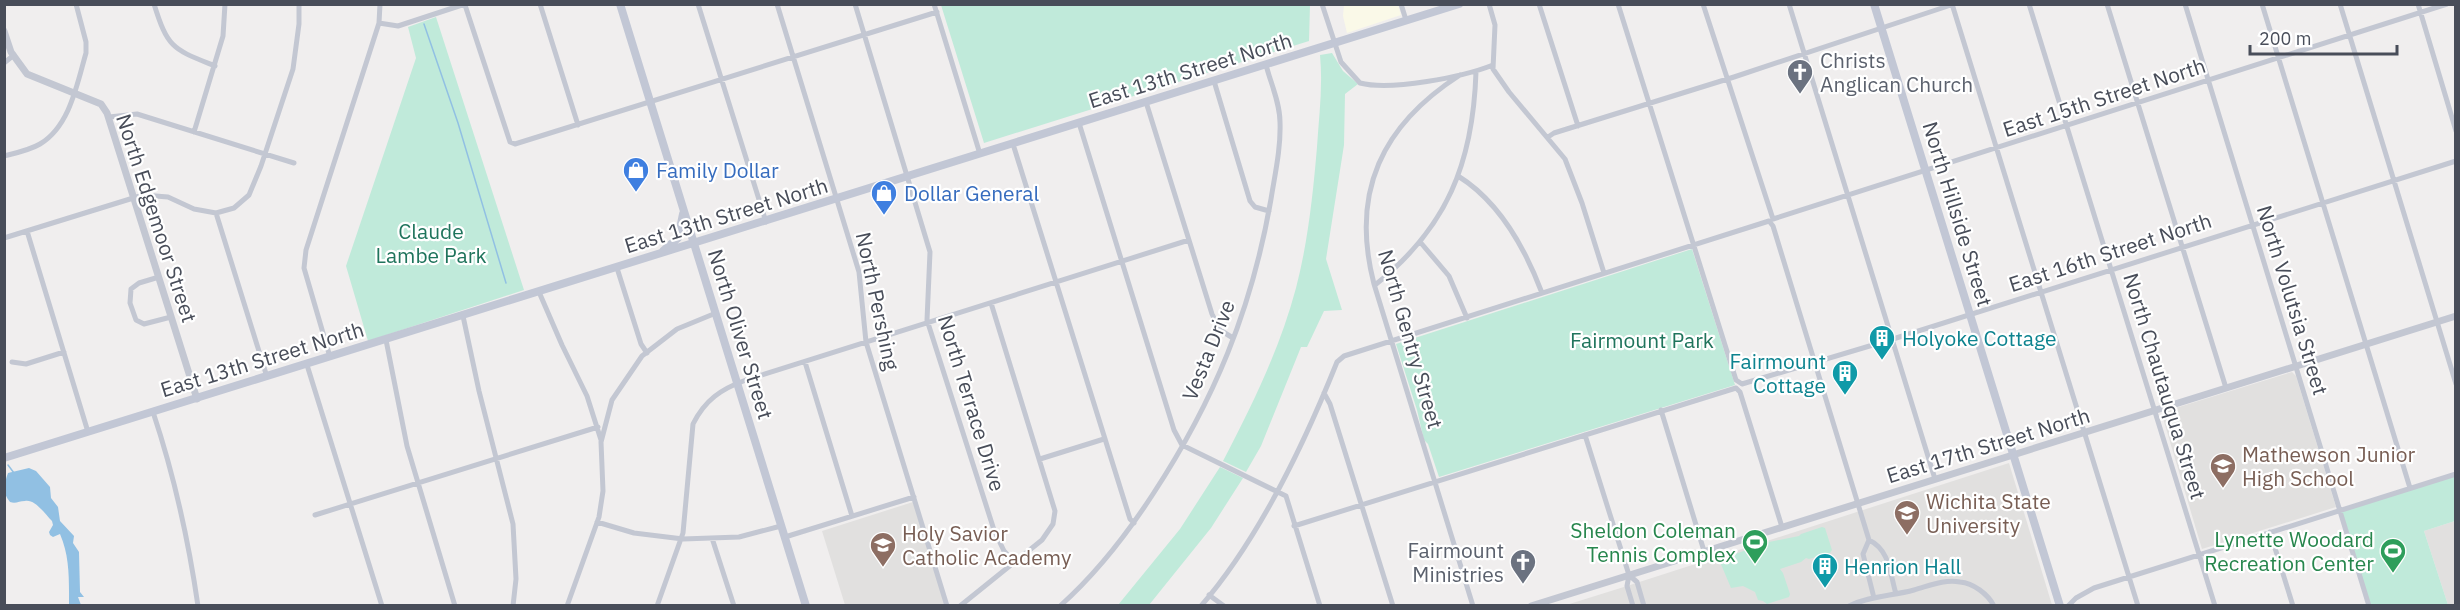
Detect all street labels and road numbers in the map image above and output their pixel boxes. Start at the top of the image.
street label: East 13th Street North [1085,26,1295,114]
street label: East 15th Street North [1999,51,2209,143]
street label: North Edgemoor Street [110,110,204,326]
street label: North Hillside Street [1917,118,1999,310]
street label: East 13th Street North [621,171,831,259]
street label: North Volutsia Street [2251,202,2335,398]
street label: East 16th Street North [2005,206,2215,298]
street label: North Pershing [850,229,906,373]
street label: North Oliver Street [702,246,780,422]
street label: North Gentry Street [1372,246,1450,432]
street label: North Chautauqua Street [2117,269,2213,503]
street label: Vesta Drive [1175,296,1241,404]
street label: North Terrace Drive [932,311,1012,495]
street label: East 13th Street North [157,315,367,403]
street label: East 17th Street North [1883,401,2093,489]

